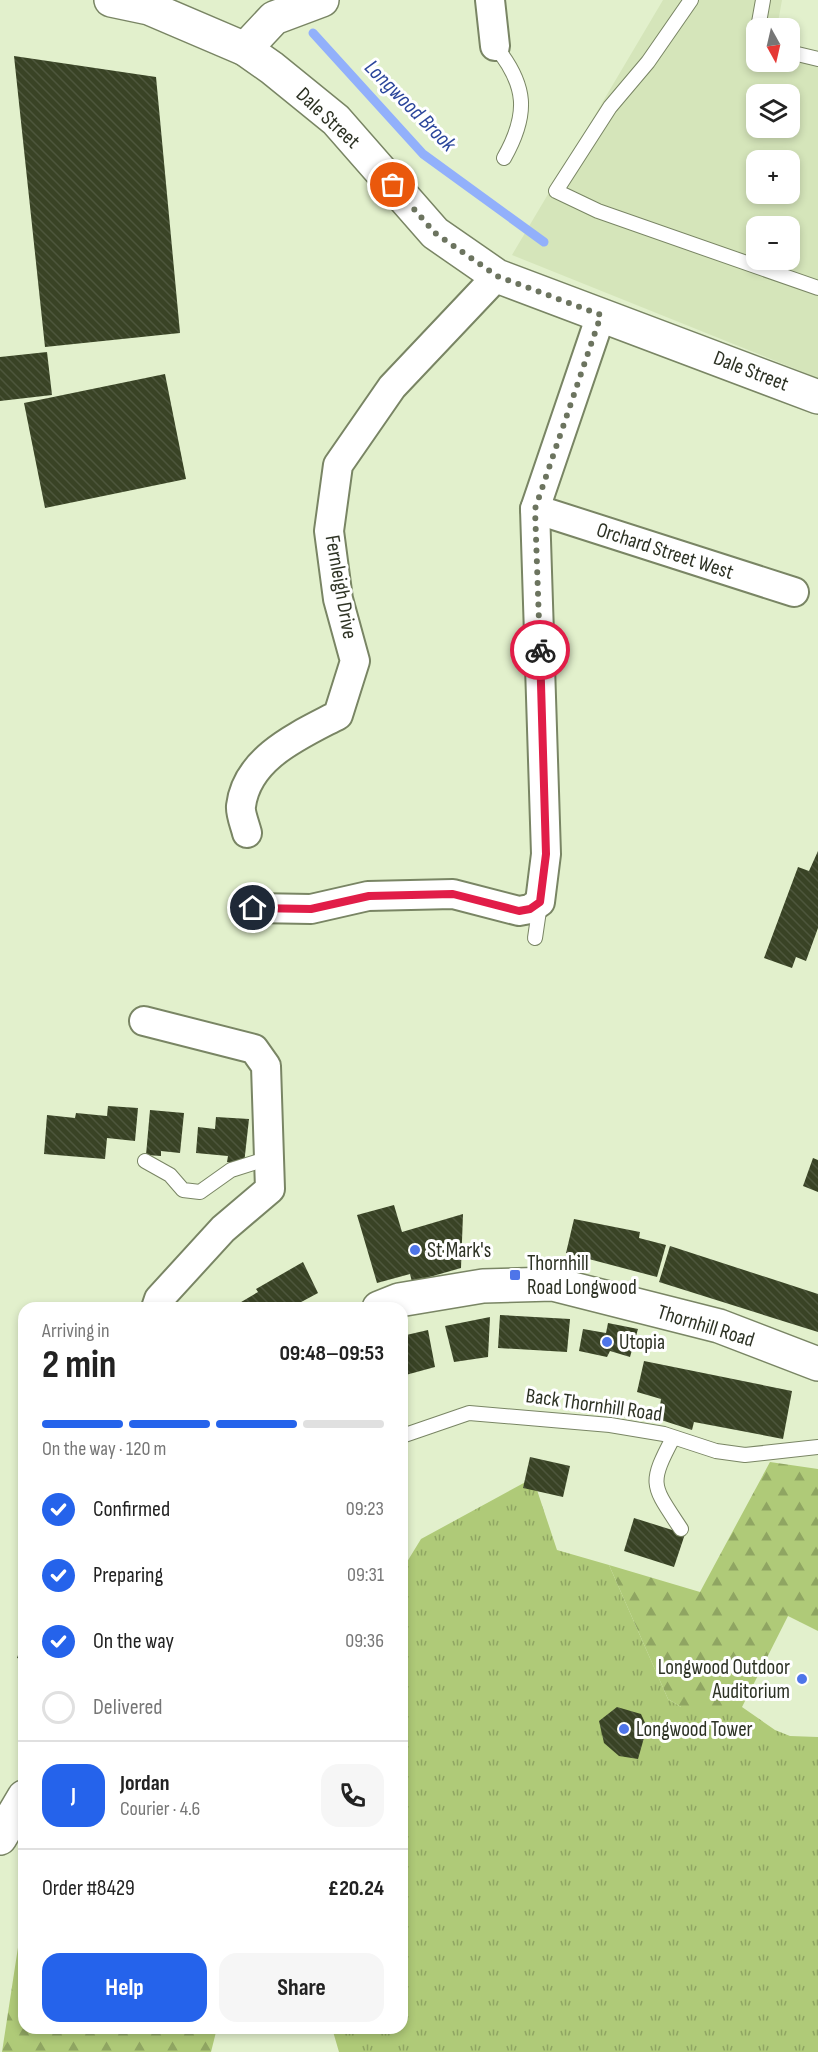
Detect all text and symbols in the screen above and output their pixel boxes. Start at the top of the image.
north arrow [746,18,800,72]
map controls [746,18,800,270]
water label: Longwood Brook [358,54,462,158]
street label: Dale Street [291,82,365,154]
button: layers [746,84,800,138]
button: + [746,150,800,204]
pin [367,159,418,210]
icon: bag [376,168,409,201]
button: − [746,216,800,270]
street label: Dale Street [710,345,792,397]
street label: Orchard Street West [593,517,737,585]
street label: Fernleigh Drive [320,533,362,641]
courier [510,620,570,680]
icon: bike [524,634,557,667]
pin [227,882,278,933]
icon: home [236,891,269,924]
place label: St Mark's [427,1238,491,1263]
marker: St Mark's [408,1243,422,1257]
place label: Thornhill Road Longwood [527,1251,637,1300]
marker: Thornhill Road Longwood [508,1268,522,1282]
street label: Thornhill Road [654,1299,758,1353]
text: Arriving in [42,1319,110,1343]
place label: Utopia [619,1330,665,1355]
marker: Utopia [600,1335,614,1349]
text: 09:48–09:53 [279,1340,384,1367]
text: 2 min [42,1342,116,1389]
street label: Back Thornhill Road [524,1383,664,1427]
text: On the way · 120 m [42,1437,166,1461]
icon: check [42,1493,75,1526]
text: Confirmed [93,1496,170,1523]
text: 09:23 [346,1497,384,1521]
icon: check [42,1559,75,1592]
text: Preparing [93,1562,163,1589]
text: 09:31 [347,1563,384,1587]
icon: check [42,1625,75,1658]
text: On the way [93,1628,174,1655]
text: 09:36 [345,1629,384,1653]
place label: Longwood Outdoor Auditorium [658,1655,790,1704]
marker: Longwood Outdoor Auditorium [795,1672,809,1686]
text: Delivered [93,1694,162,1721]
place label: Longwood Tower [636,1717,753,1742]
marker: Longwood Tower [617,1722,631,1736]
button: phone [321,1764,384,1827]
text: Jordan [120,1770,169,1797]
text: J [71,1782,76,1809]
text: Courier · 4.6 [120,1797,200,1821]
text: Order #8429 [42,1875,135,1902]
text: £20.24 [328,1875,384,1902]
button: Help [42,1953,207,2022]
button: Share [219,1953,384,2022]

